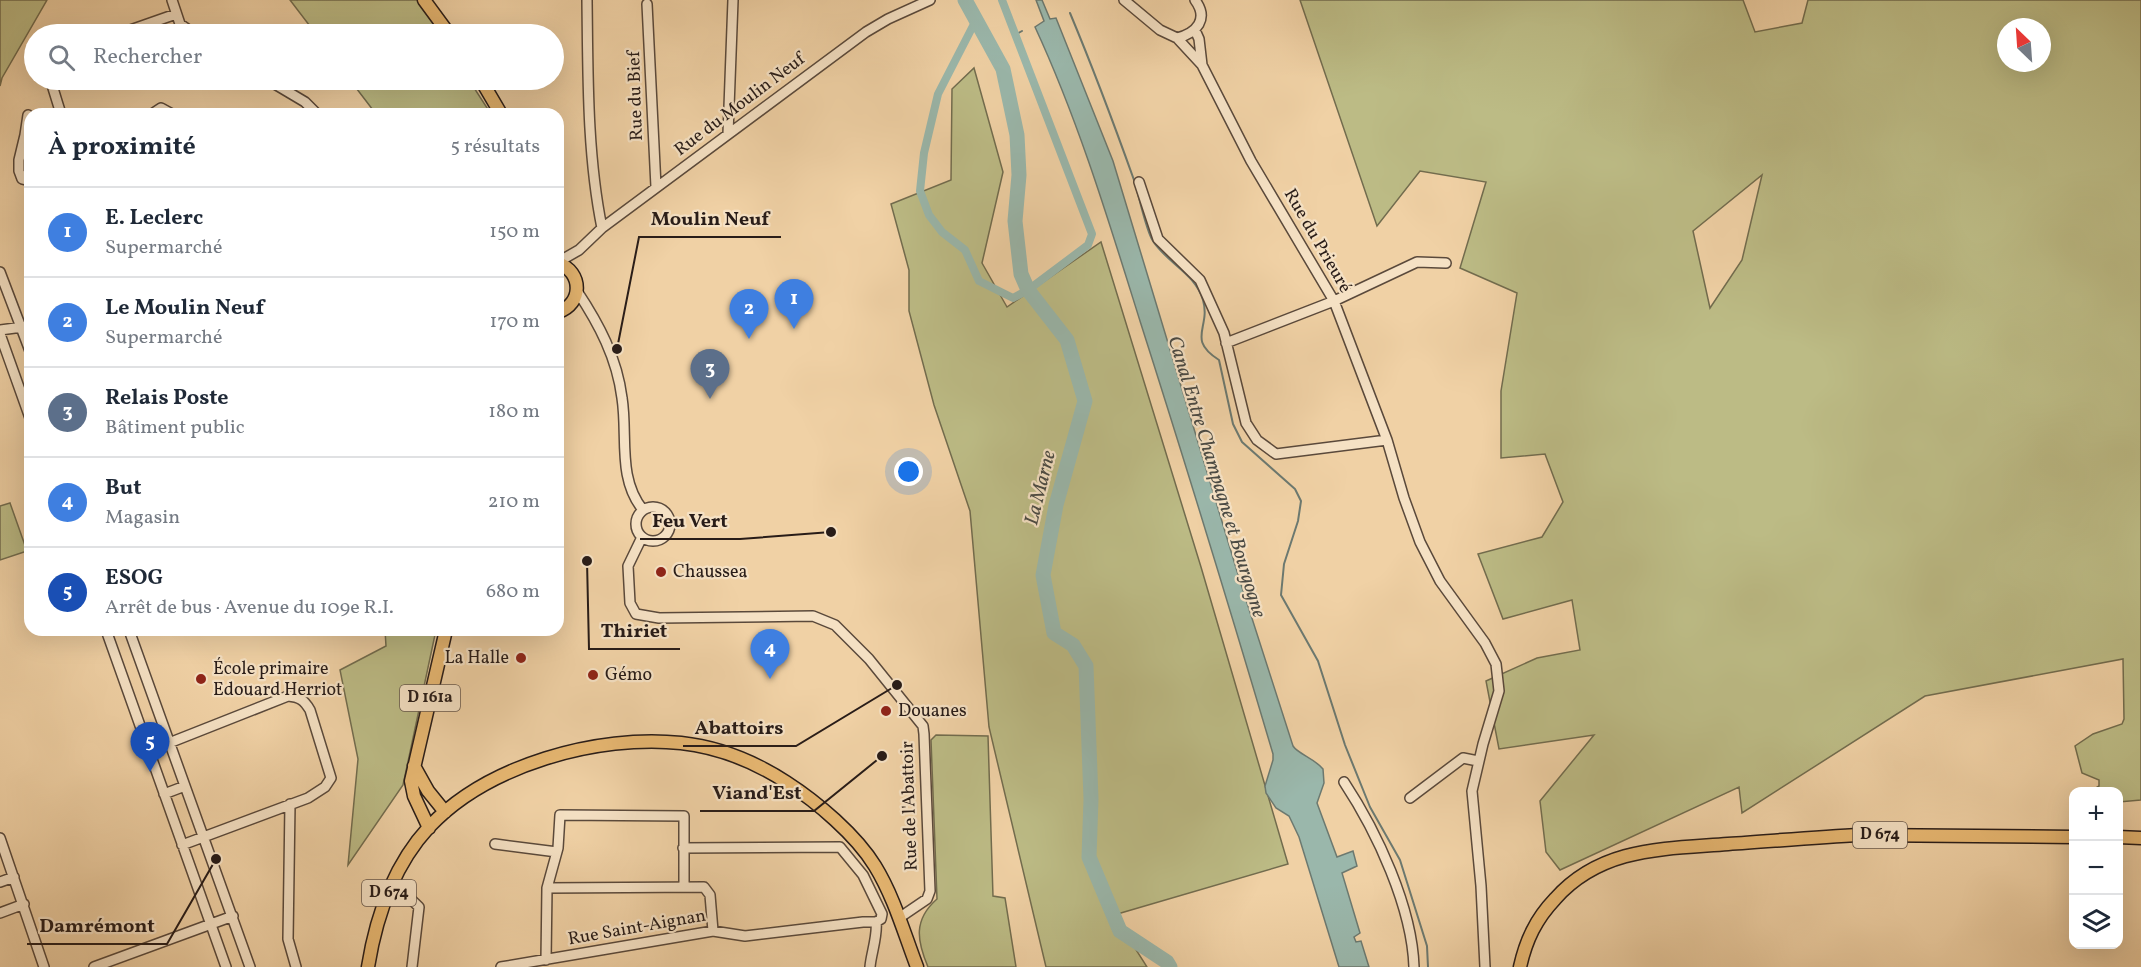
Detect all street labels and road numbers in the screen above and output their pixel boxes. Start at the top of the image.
street label: Rue du Moulin Neuf [669,46,812,163]
street label: Rue du Bief [622,49,650,141]
street label: Rue du Prieuré [1277,184,1357,298]
road number: D 161a [400,685,460,711]
street label: Rue de l'Abattoir [895,740,925,871]
road number: D 674 [1853,822,1907,848]
road number: D 674 [362,880,416,906]
street label: Rue Saint-Aignan [566,904,708,952]

